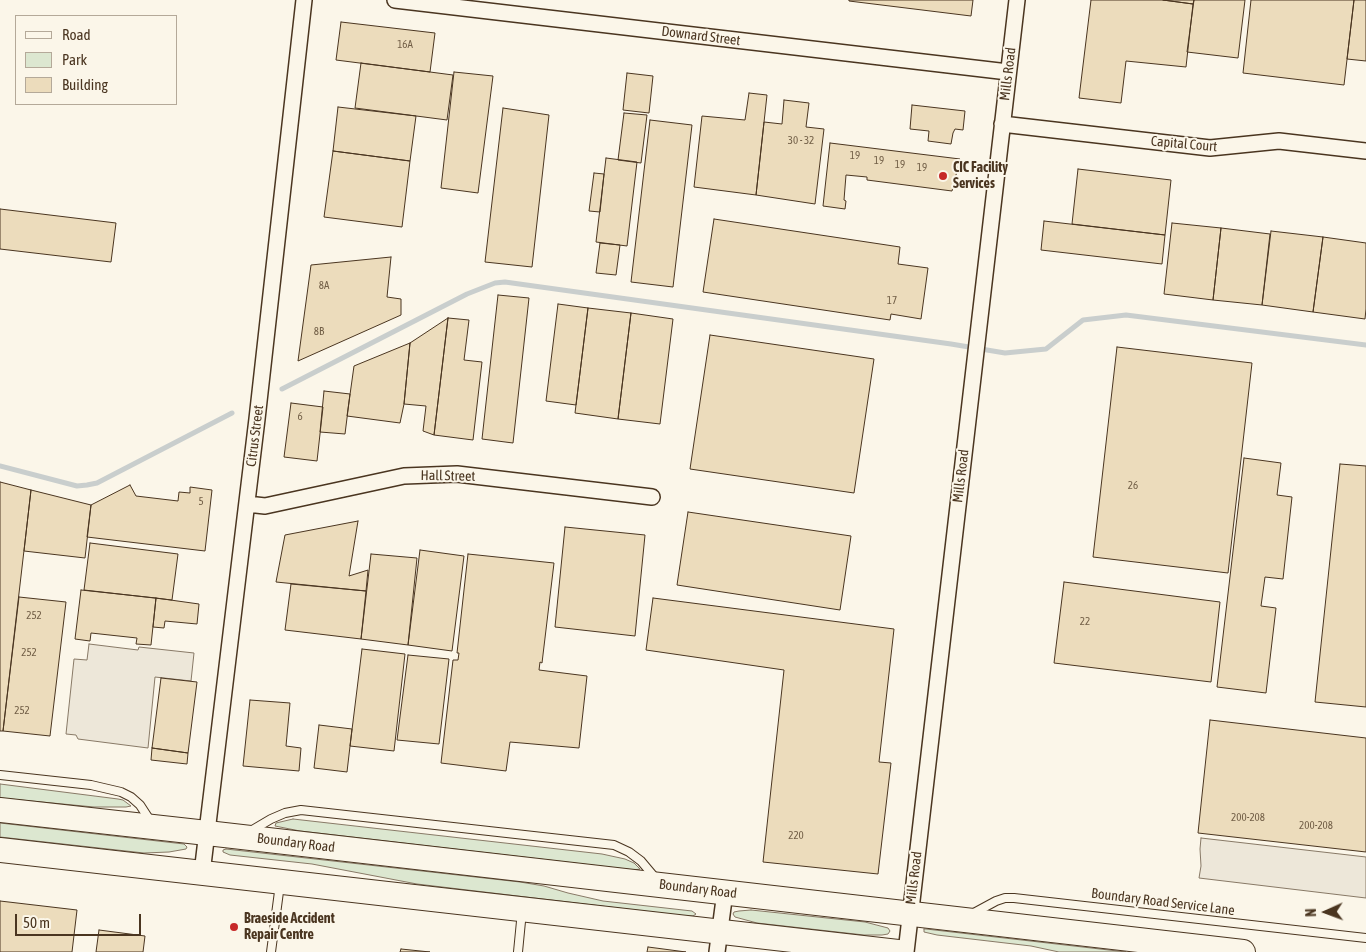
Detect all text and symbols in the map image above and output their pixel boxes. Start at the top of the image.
legend [15,15,178,105]
street label: Downard Street [661,23,741,49]
text: Road [62,26,91,43]
house number: 16A [397,38,413,52]
street label: Mills Road [996,46,1020,102]
text: Park [62,51,87,68]
text: Building [62,76,108,93]
street label: Capital Court [1150,133,1218,155]
house number: 30 - 32 [788,134,814,148]
house number: 19 [850,149,860,163]
house number: 19 [874,154,884,168]
house number: 19 [895,158,905,172]
place label: CIC Facility Services [953,160,1008,192]
house number: 19 [917,161,927,175]
marker: CIC Facility Services [937,170,949,182]
house number: 8A [319,279,329,293]
house number: 17 [887,294,897,308]
house number: 8B [314,325,324,339]
street label: Citrus Street [243,404,267,468]
house number: 6 [297,410,303,424]
street label: Mills Road [949,448,973,504]
street label: Hall Street [421,467,475,485]
house number: 26 [1128,479,1138,493]
house number: 5 [198,495,204,509]
house number: 252 [26,609,42,623]
house number: 22 [1080,615,1090,629]
house number: 252 [21,646,37,660]
house number: 252 [14,704,30,718]
house number: 200-208 [1231,811,1265,825]
house number: 200-208 [1299,819,1333,833]
house number: 220 [788,829,804,843]
street label: Boundary Road [256,830,336,856]
street label: Mills Road [902,850,926,906]
street label: Boundary Road [658,876,738,902]
street label: Boundary Road Service Lane [1090,885,1236,919]
north arrow [1301,887,1351,937]
scale bar [18,904,144,936]
text: N [1303,908,1319,917]
place label: Braeside Accident Repair Centre [244,911,335,944]
text: 50 m [23,914,50,931]
marker: Braeside Accident Repair Centre [228,921,240,933]

